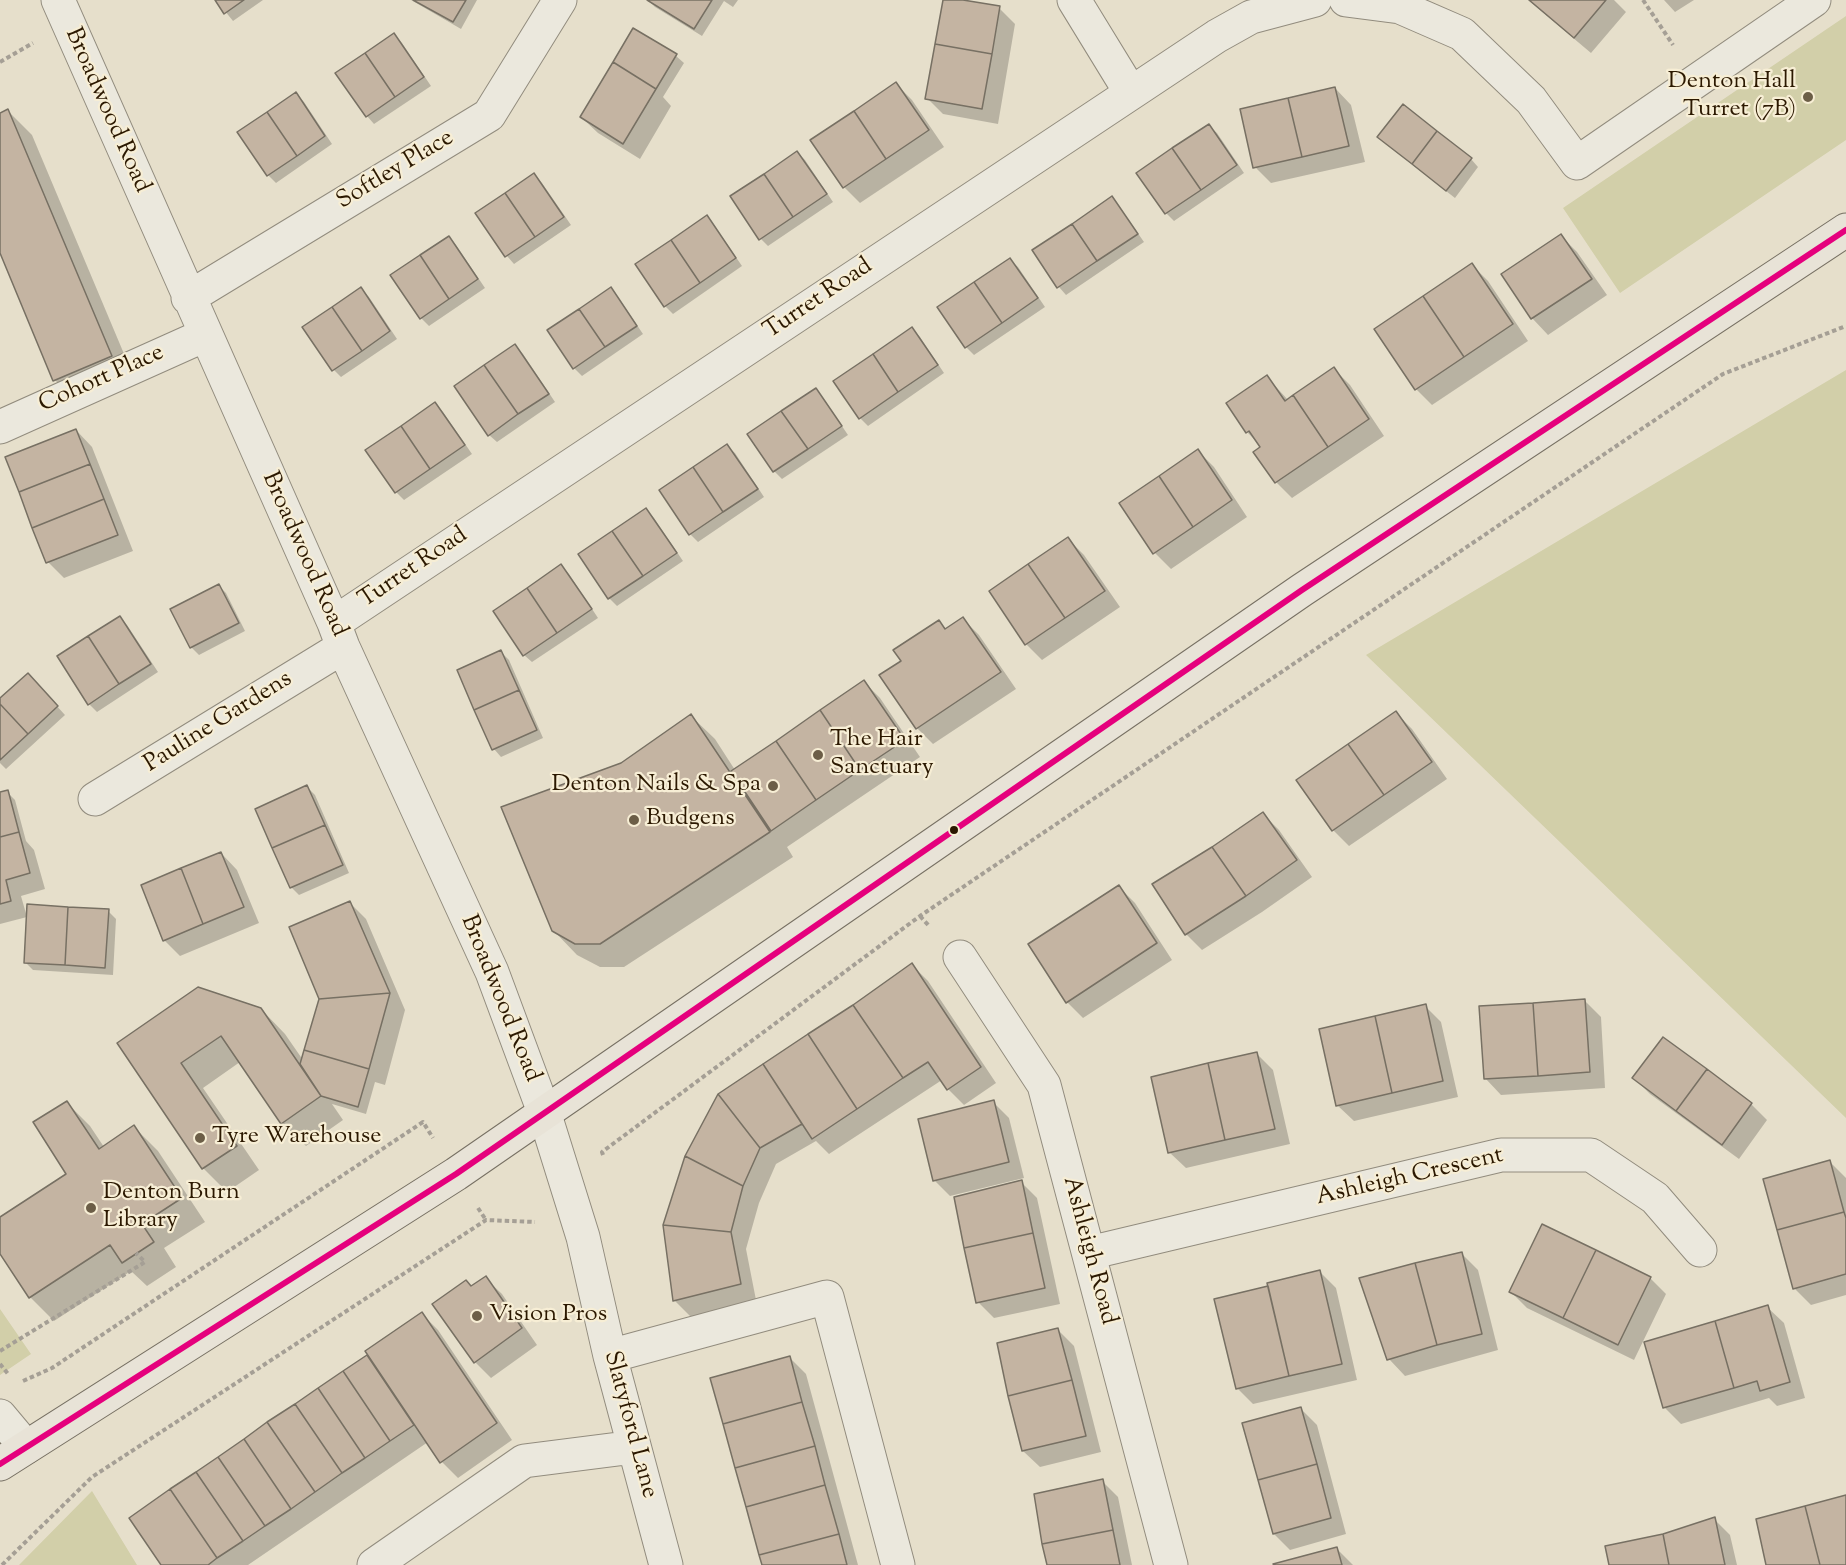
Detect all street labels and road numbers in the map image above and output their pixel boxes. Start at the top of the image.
street label: Broadwood Road [57,24,155,198]
street label: Softley Place [332,125,460,217]
street label: Turret Road [759,253,879,347]
street label: Cohort Place [35,340,169,420]
street label: Broadwood Road [254,468,352,642]
street label: Turret Road [354,522,474,616]
street label: Pauline Gardens [140,666,298,780]
street label: Broadwood Road [452,911,546,1087]
street label: Ashleigh Crescent [1314,1142,1506,1214]
street label: Ashleigh Road [1054,1174,1122,1328]
street label: Slatyford Lane [596,1348,662,1502]

